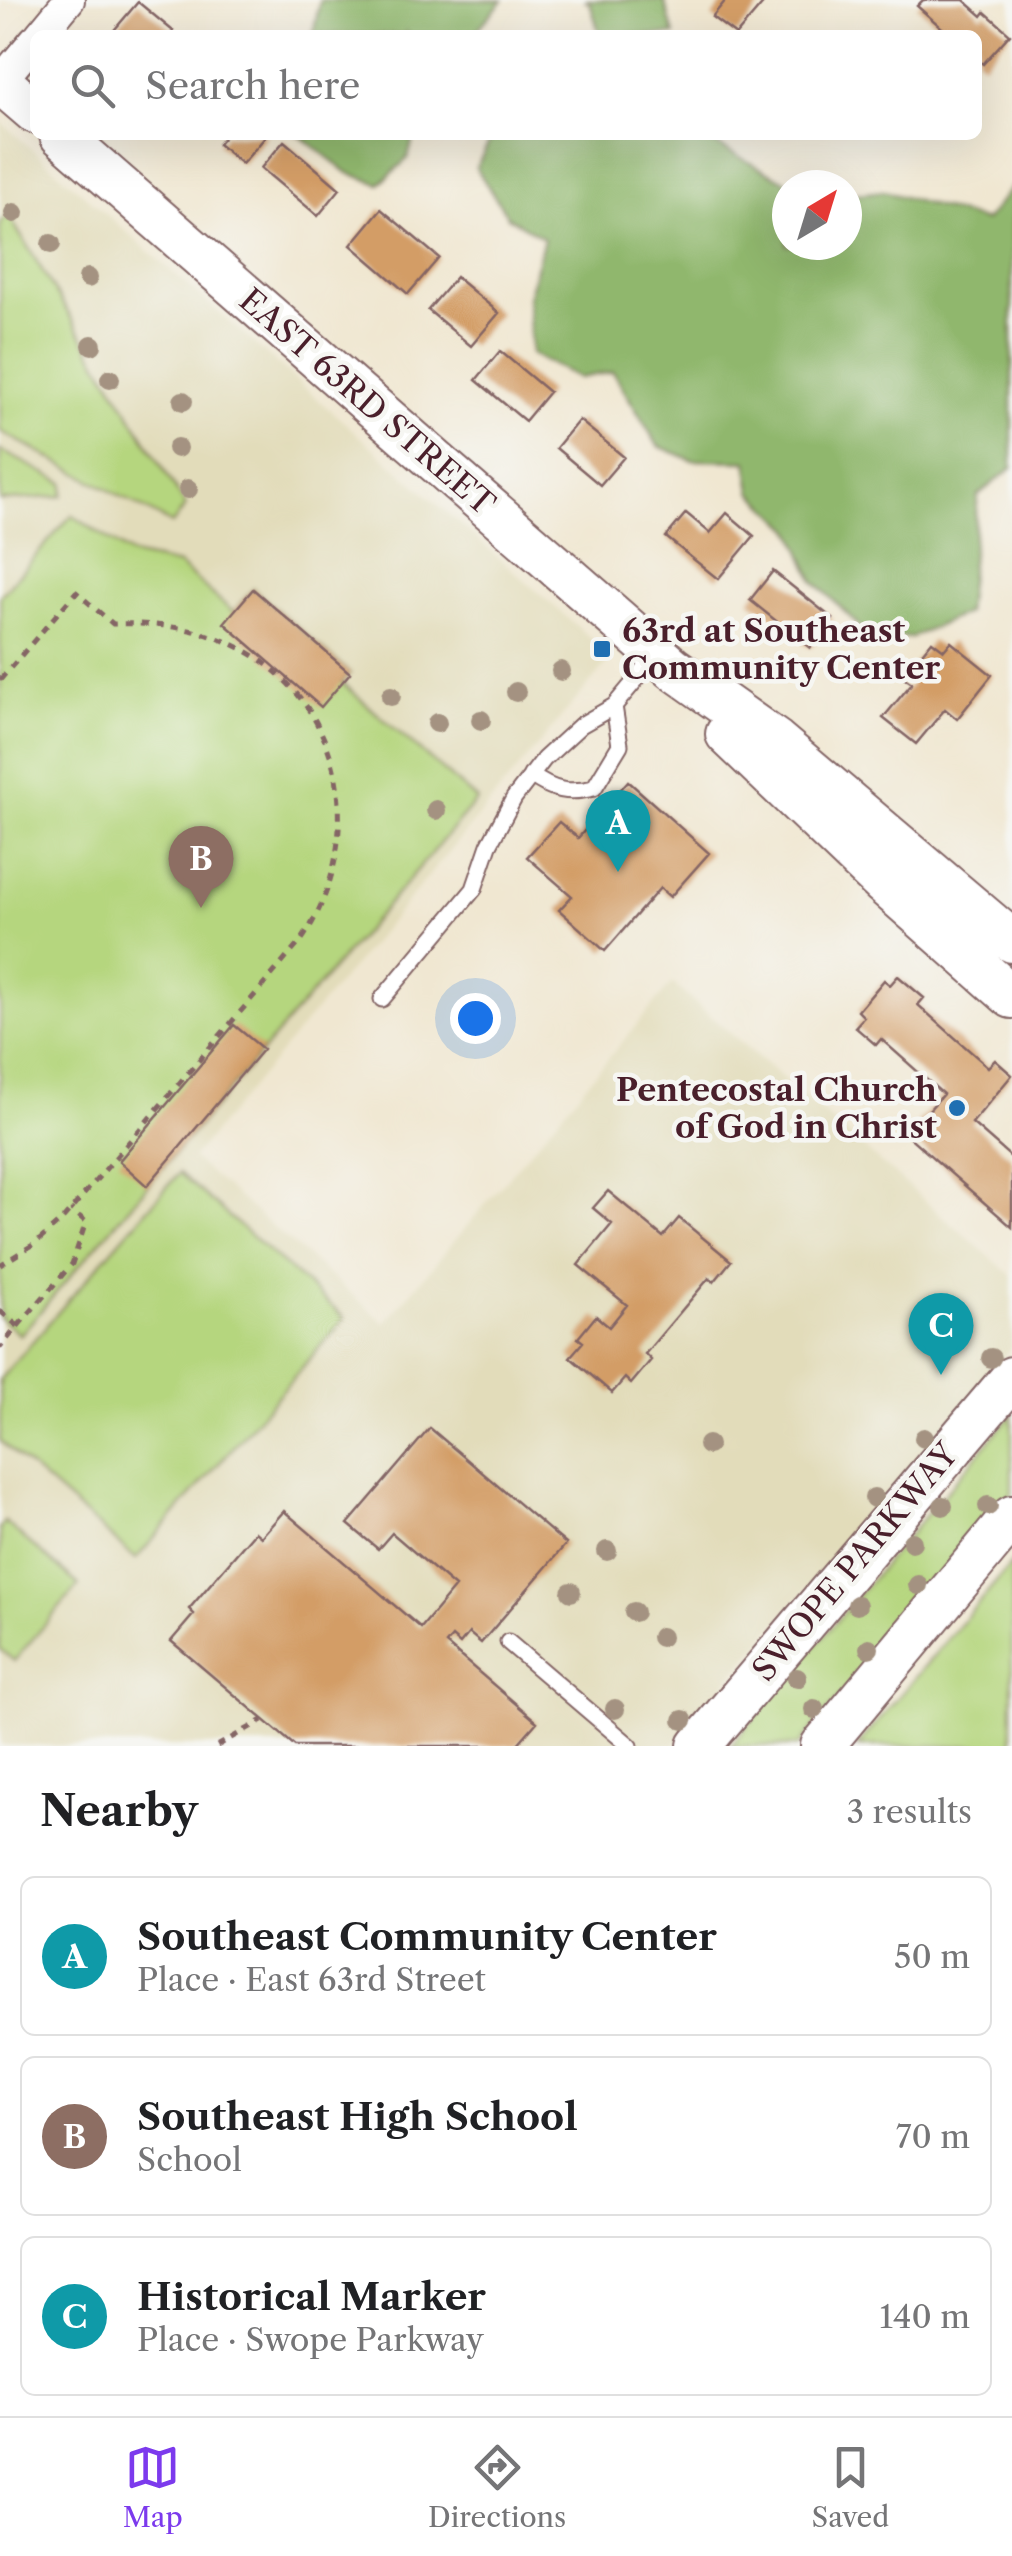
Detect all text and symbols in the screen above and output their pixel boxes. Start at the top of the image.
search box [30,30,982,140]
icon: search [65,58,120,113]
text: Search here [145,62,360,109]
north arrow [772,170,862,260]
street label: EAST 63RD STREET [232,280,503,523]
place label: 63rd at Southeast Community Center [622,611,941,687]
marker: 63rd at Southeast Community Center [591,638,613,660]
pin: A [586,790,650,872]
pin: B [168,826,234,908]
your location [450,993,501,1044]
place label: Pentecostal Church of God in Christ [616,1070,937,1146]
marker: Pentecostal Church of God in Christ [946,1097,968,1119]
pin: C [908,1292,974,1375]
street label: SWOPE PARKWAY [744,1434,966,1689]
text: Nearby [40,1785,198,1837]
text: 3 results [846,1792,972,1831]
text: Southeast Community Center [137,1913,717,1960]
text: A [62,1937,87,1976]
text: 50 m [894,1937,970,1976]
text: Place · East 63rd Street [137,1960,486,1999]
text: Southeast High School [137,2093,578,2140]
text: B [63,2117,86,2156]
text: 70 m [896,2117,970,2156]
text: School [137,2140,242,2179]
text: Historical Marker [137,2273,486,2320]
text: C [62,2297,87,2336]
text: 140 m [879,2297,970,2336]
text: Place · Swope Parkway [137,2320,484,2359]
tab: Map [123,2440,183,2534]
tab: Directions [428,2440,566,2534]
tab: Saved [812,2440,889,2534]

